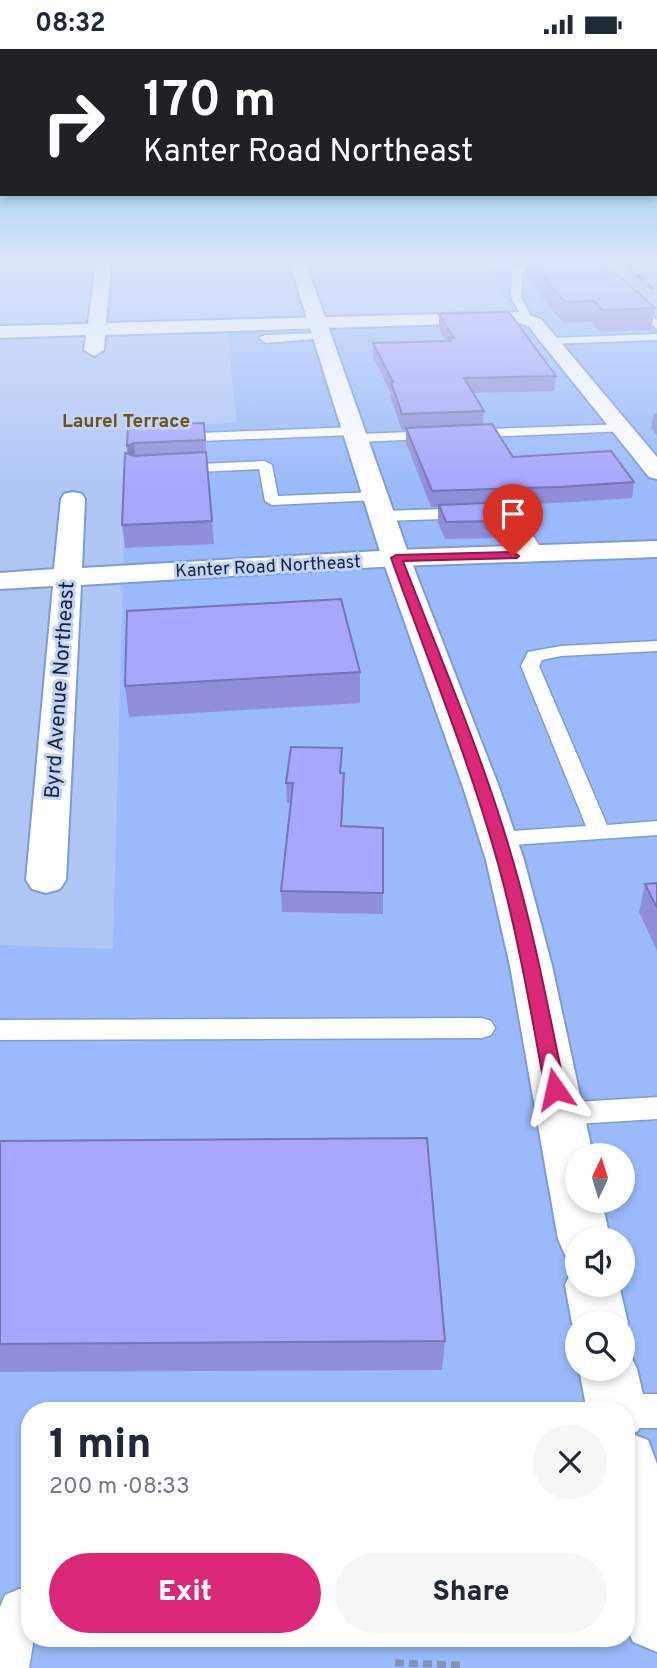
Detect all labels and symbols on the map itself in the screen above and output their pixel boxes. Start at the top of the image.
district label: Laurel Terrace [62,410,190,434]
pin [483,484,543,556]
street label: Kanter Road Northeast [175,551,361,584]
street label: Byrd Avenue Northeast [39,581,82,800]
position arrow [518,1052,592,1126]
north arrow [565,1143,635,1213]

